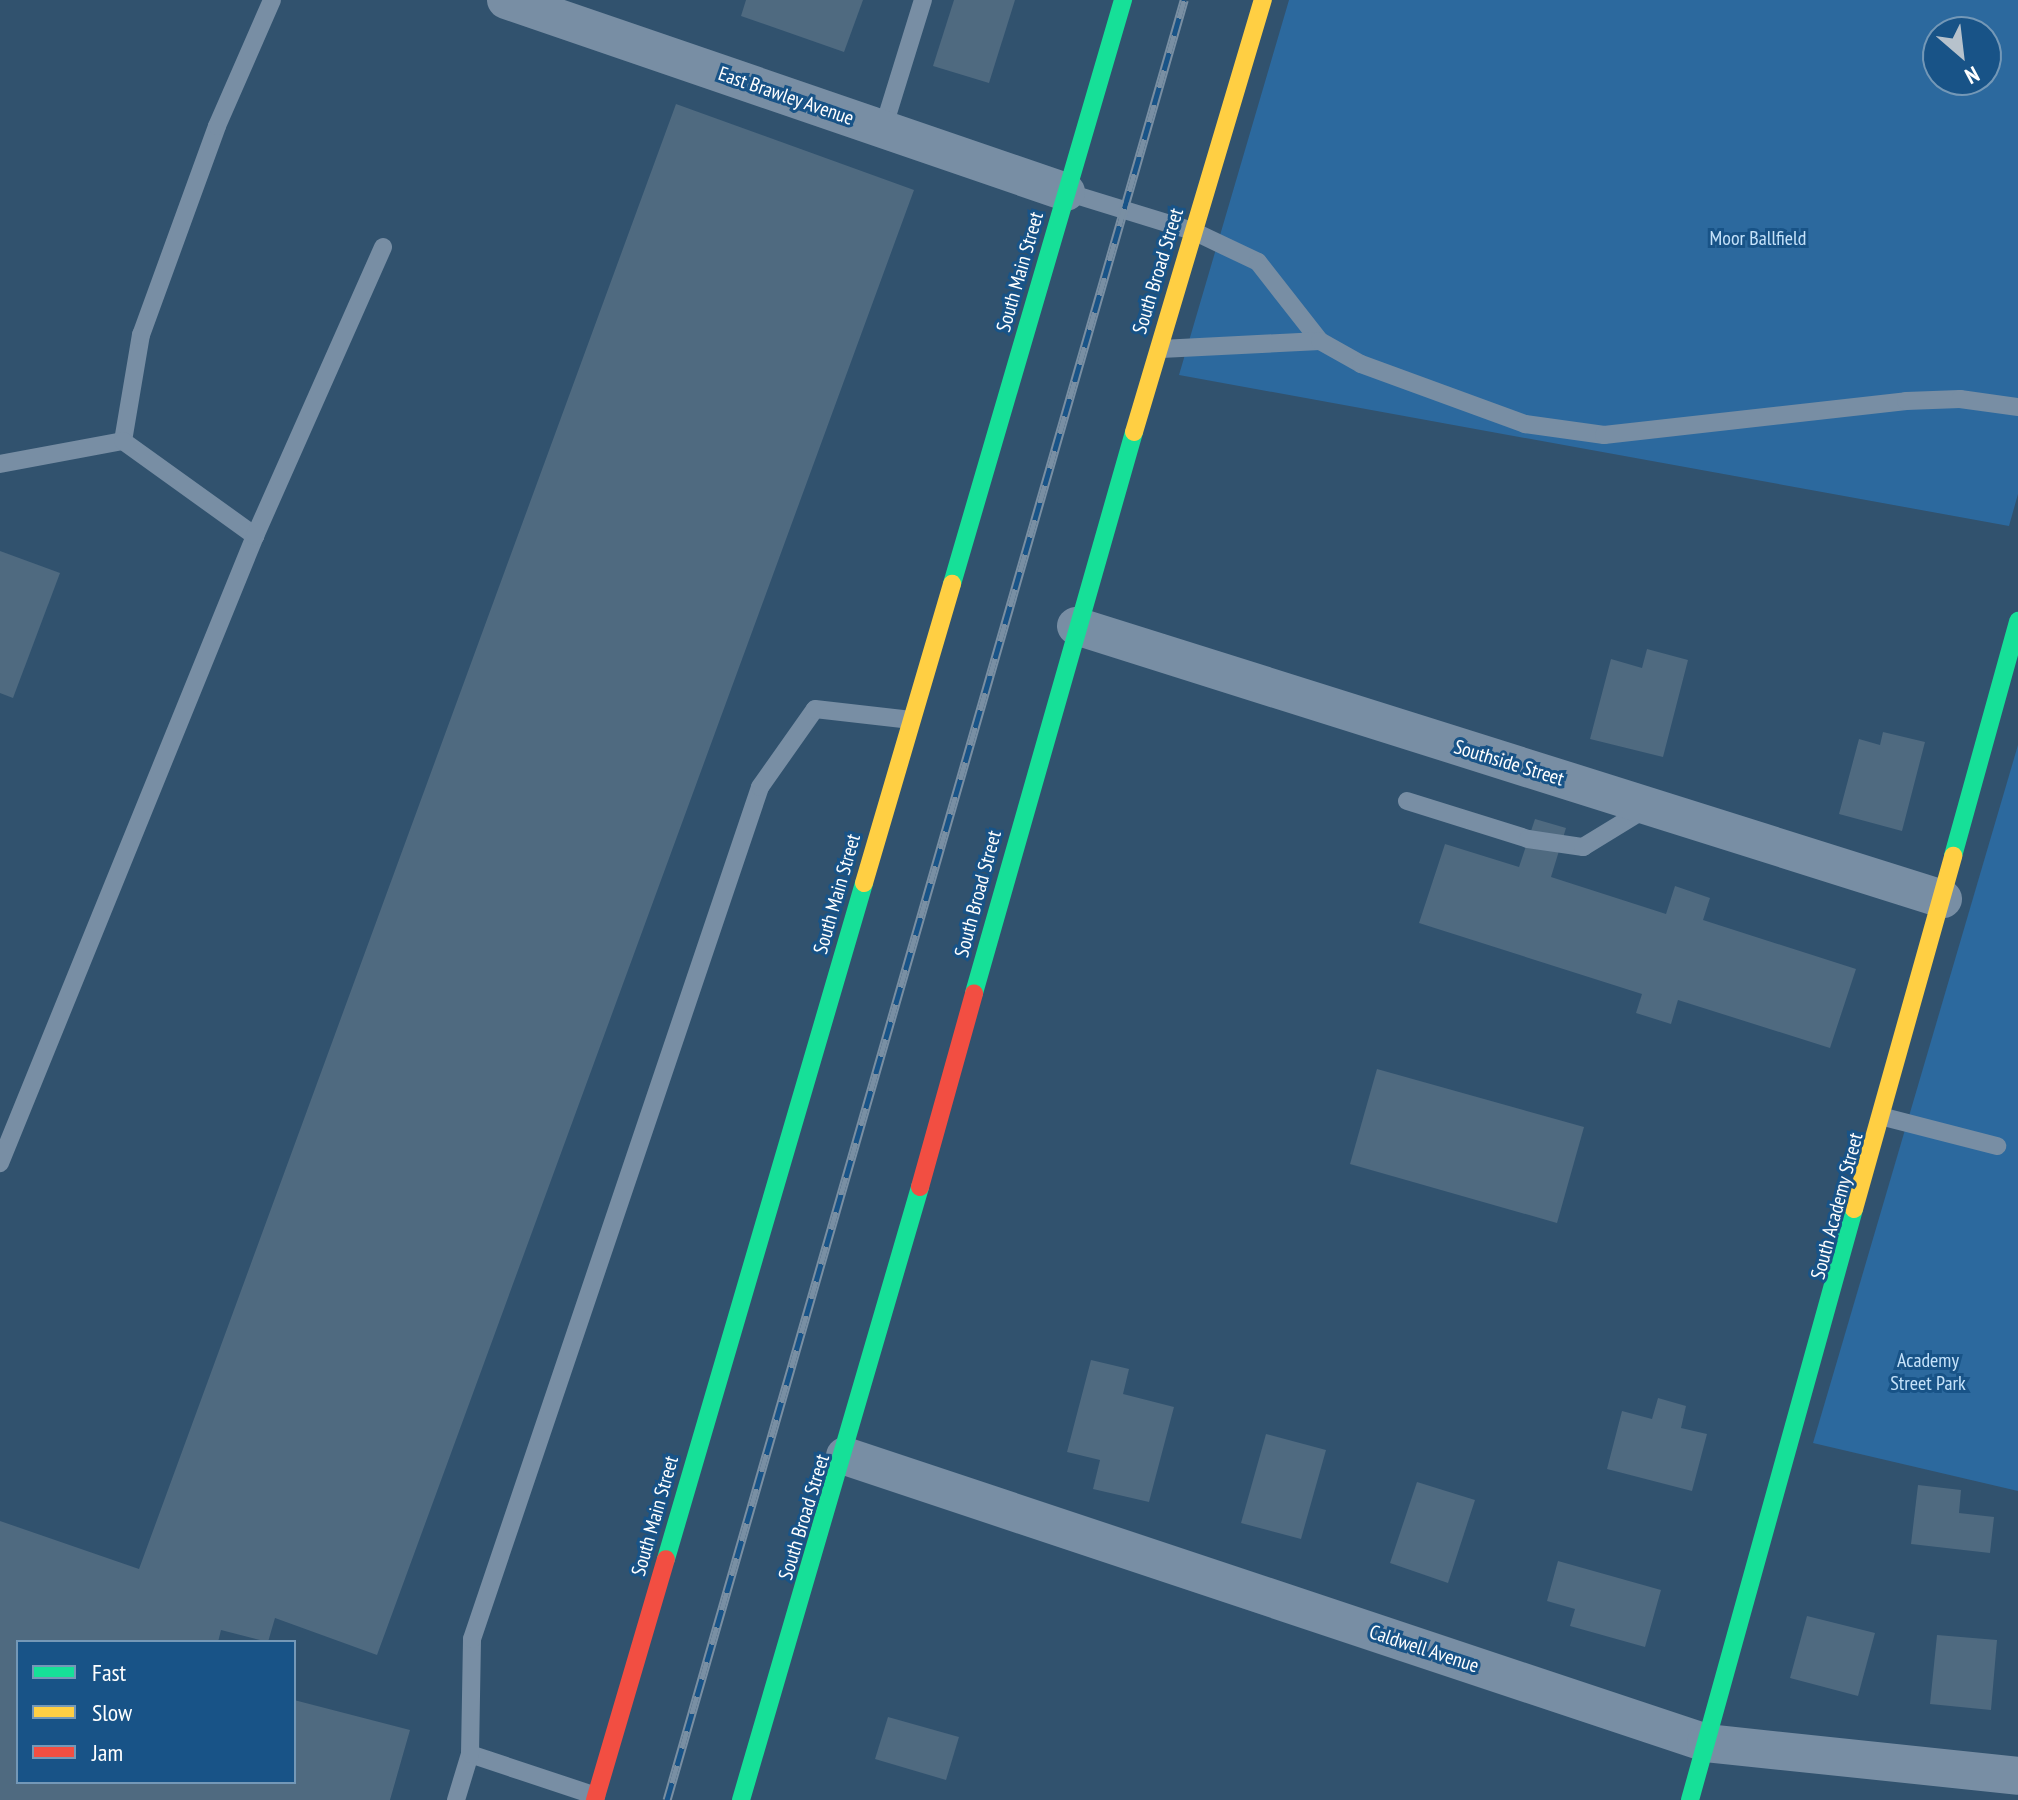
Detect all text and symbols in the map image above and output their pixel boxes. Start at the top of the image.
north arrow [1922,16,2002,96]
text: N [1961,60,1984,91]
street label: East Brawley Avenue [715,61,857,131]
street label: South Broad Street [1127,205,1189,337]
street label: South Main Street [991,209,1049,335]
park label: Moor Ballfield [1710,226,1806,250]
street label: Southside Street [1451,735,1567,791]
street label: South Broad Street [950,828,1006,960]
street label: South Main Street [808,831,866,957]
street label: South Academy Street [1806,1130,1868,1282]
park label: Academy Street Park [1890,1348,1966,1395]
street label: South Broad Street [773,1451,835,1583]
street label: South Main Street [626,1453,684,1579]
street label: Caldwell Avenue [1366,1620,1482,1678]
legend [16,1640,296,1784]
text: Fast [92,1657,126,1688]
text: Slow [92,1697,132,1728]
text: Jam [92,1737,123,1768]

